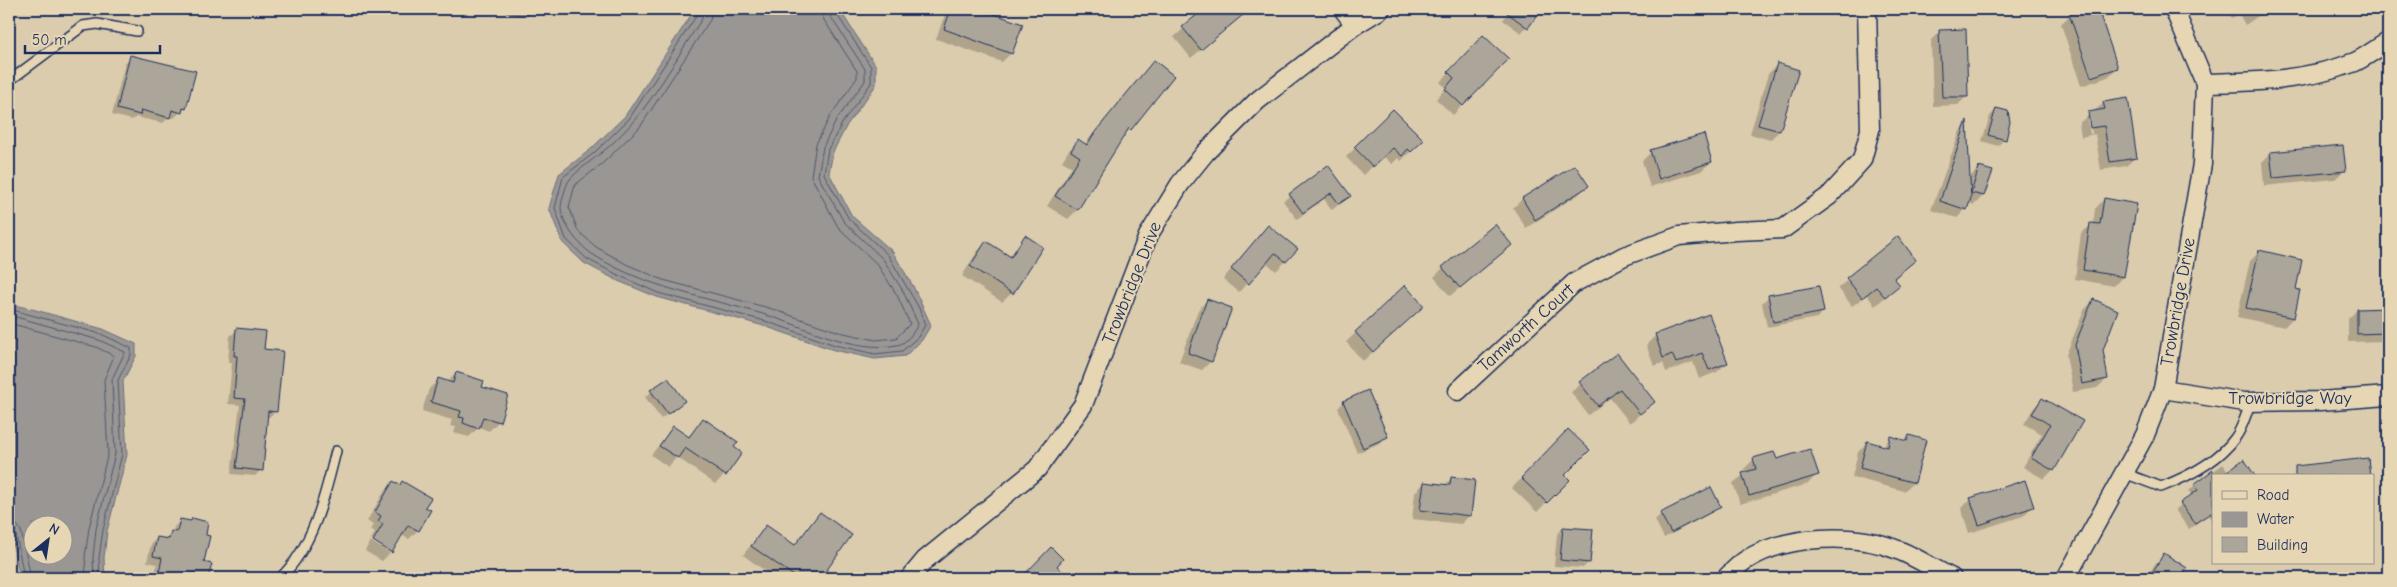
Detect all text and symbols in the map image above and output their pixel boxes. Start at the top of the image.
scale bar [25,22,160,54]
text: 50 m [32,31,67,49]
street label: Trowbridge Drive [1098,219,1166,347]
street label: Trowbridge Drive [2156,236,2200,368]
street label: Tamworth Court [1474,279,1579,377]
street label: Trowbridge Way [2228,388,2352,409]
legend [2212,474,2374,564]
text: Road [2257,486,2289,504]
text: Water [2257,510,2294,528]
north arrow [22,514,72,564]
text: N [46,520,62,539]
text: Building [2257,536,2308,554]

